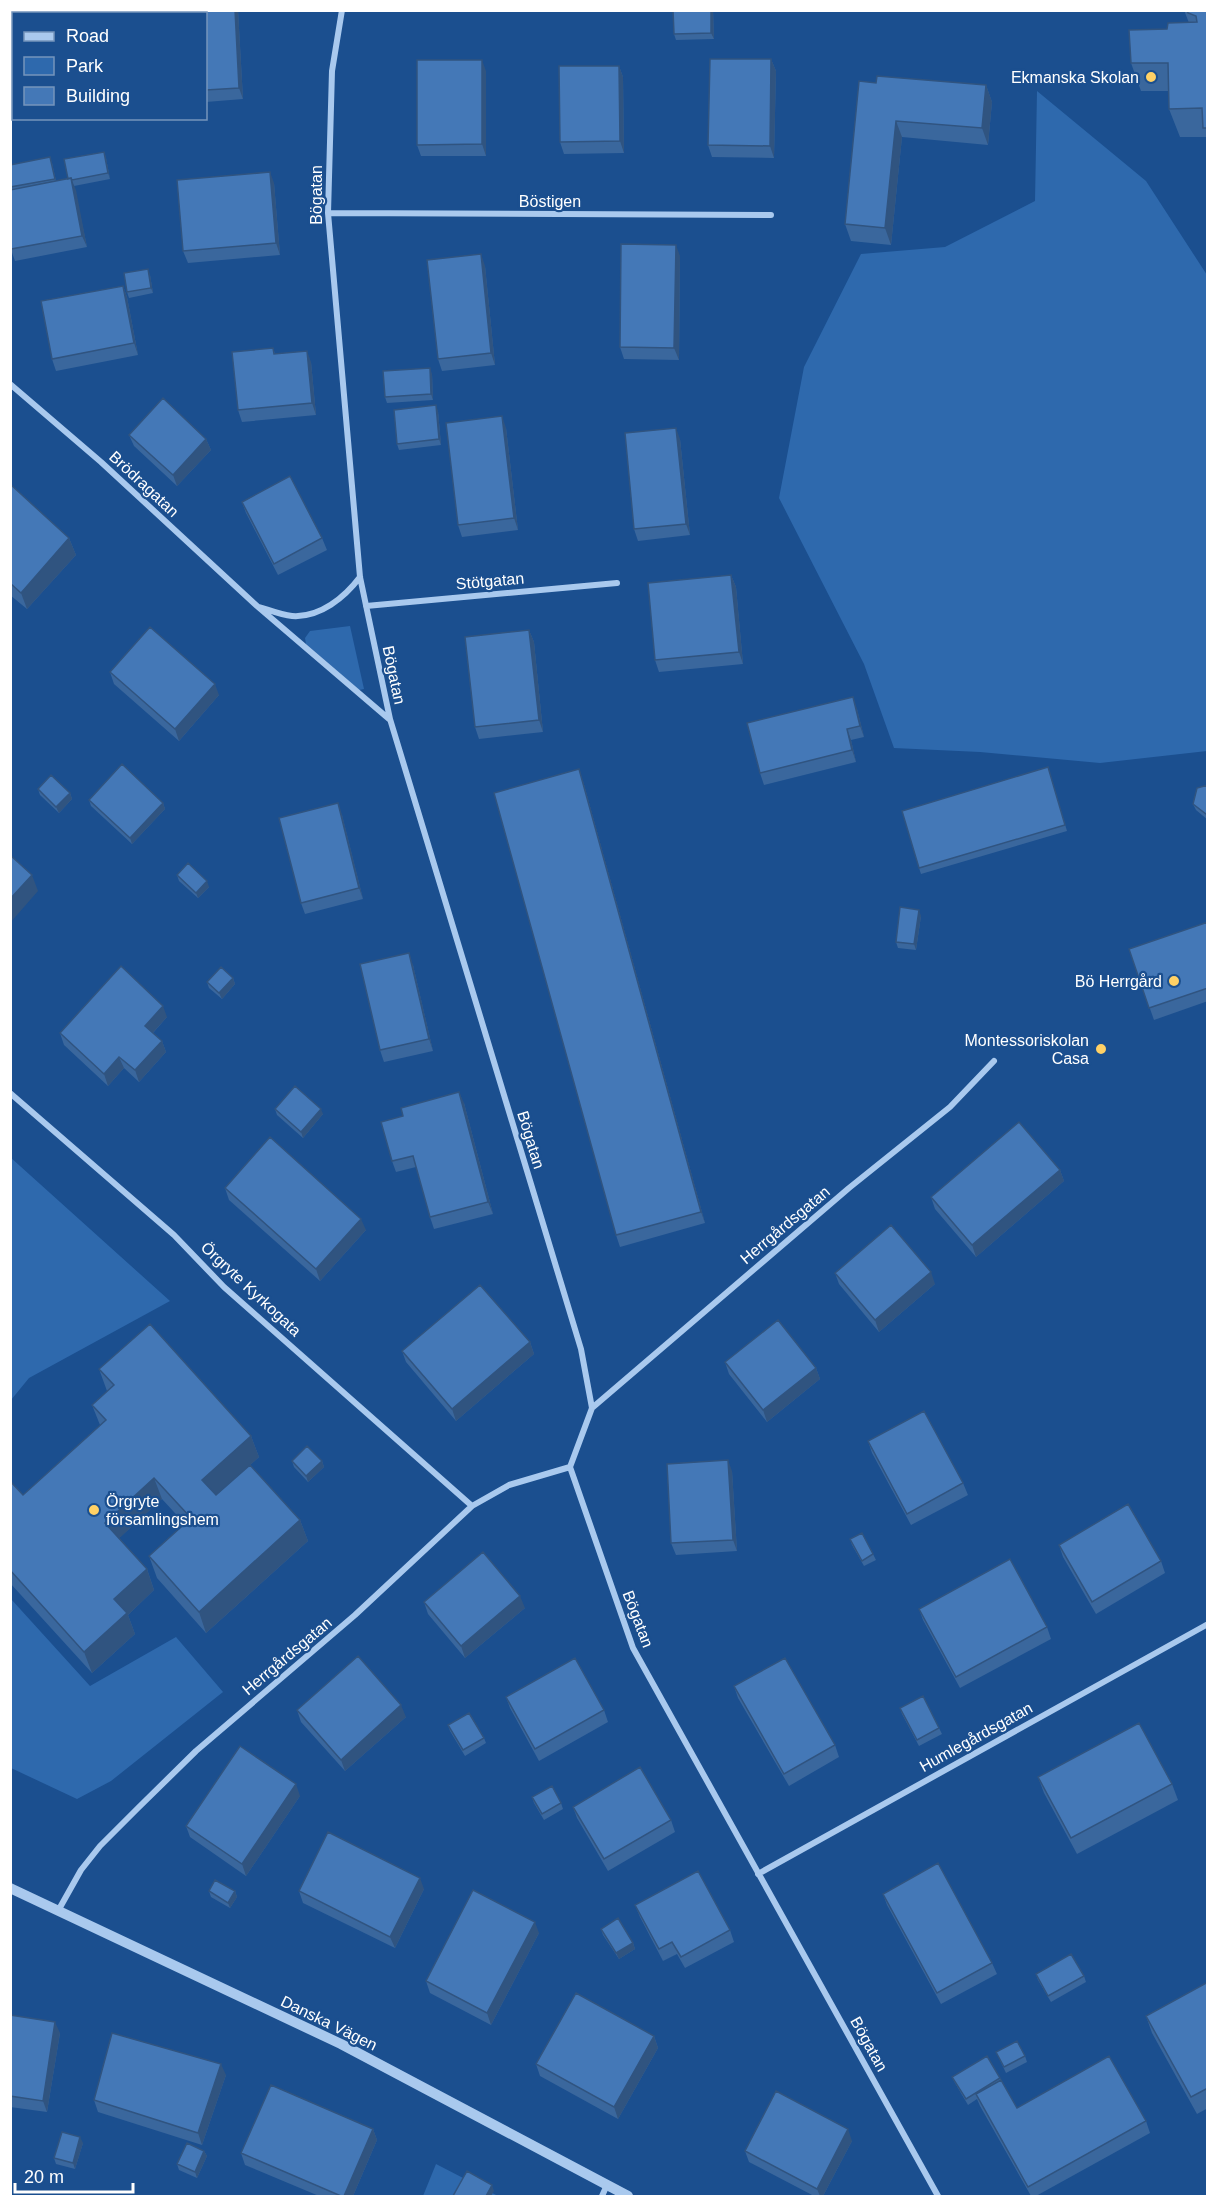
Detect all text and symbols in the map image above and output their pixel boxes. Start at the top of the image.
legend [12,12,207,120]
text: Road [66,26,109,46]
text: Park [66,56,104,76]
place label: Ekmanska Skolan [1011,69,1139,86]
marker: Ekmanska Skolan [1144,70,1158,84]
text: Building [66,86,130,106]
street label: Bögatan [308,165,325,225]
street label: Böstigen [519,193,581,210]
street label: Brödragatan [106,448,182,520]
street label: Stötgatan [455,570,525,592]
street label: Bögatan [379,644,409,706]
place label: Bö Herrgård [1075,973,1162,990]
marker: Bö Herrgård [1167,974,1181,988]
place label: Montessoriskolan Casa [965,1032,1089,1067]
marker: Montessoriskolan Casa [1094,1042,1108,1056]
street label: Bögatan [514,1109,548,1171]
street label: Herrgårdsgatan [737,1183,833,1267]
street label: Örgryte Kyrkogata [198,1239,304,1340]
place label: Örgryte församlingshem [106,1493,219,1528]
marker: Örgryte församlingshem [87,1503,101,1517]
street label: Bögatan [619,1588,657,1650]
street label: Herrgårdsgatan [239,1614,335,1698]
street label: Humlegårdsgatan [917,1699,1035,1775]
street label: Danska Vägen [278,1992,380,2054]
street label: Bögatan [847,2014,891,2074]
scale bar [15,2156,134,2194]
text: 20 m [24,2167,64,2187]

